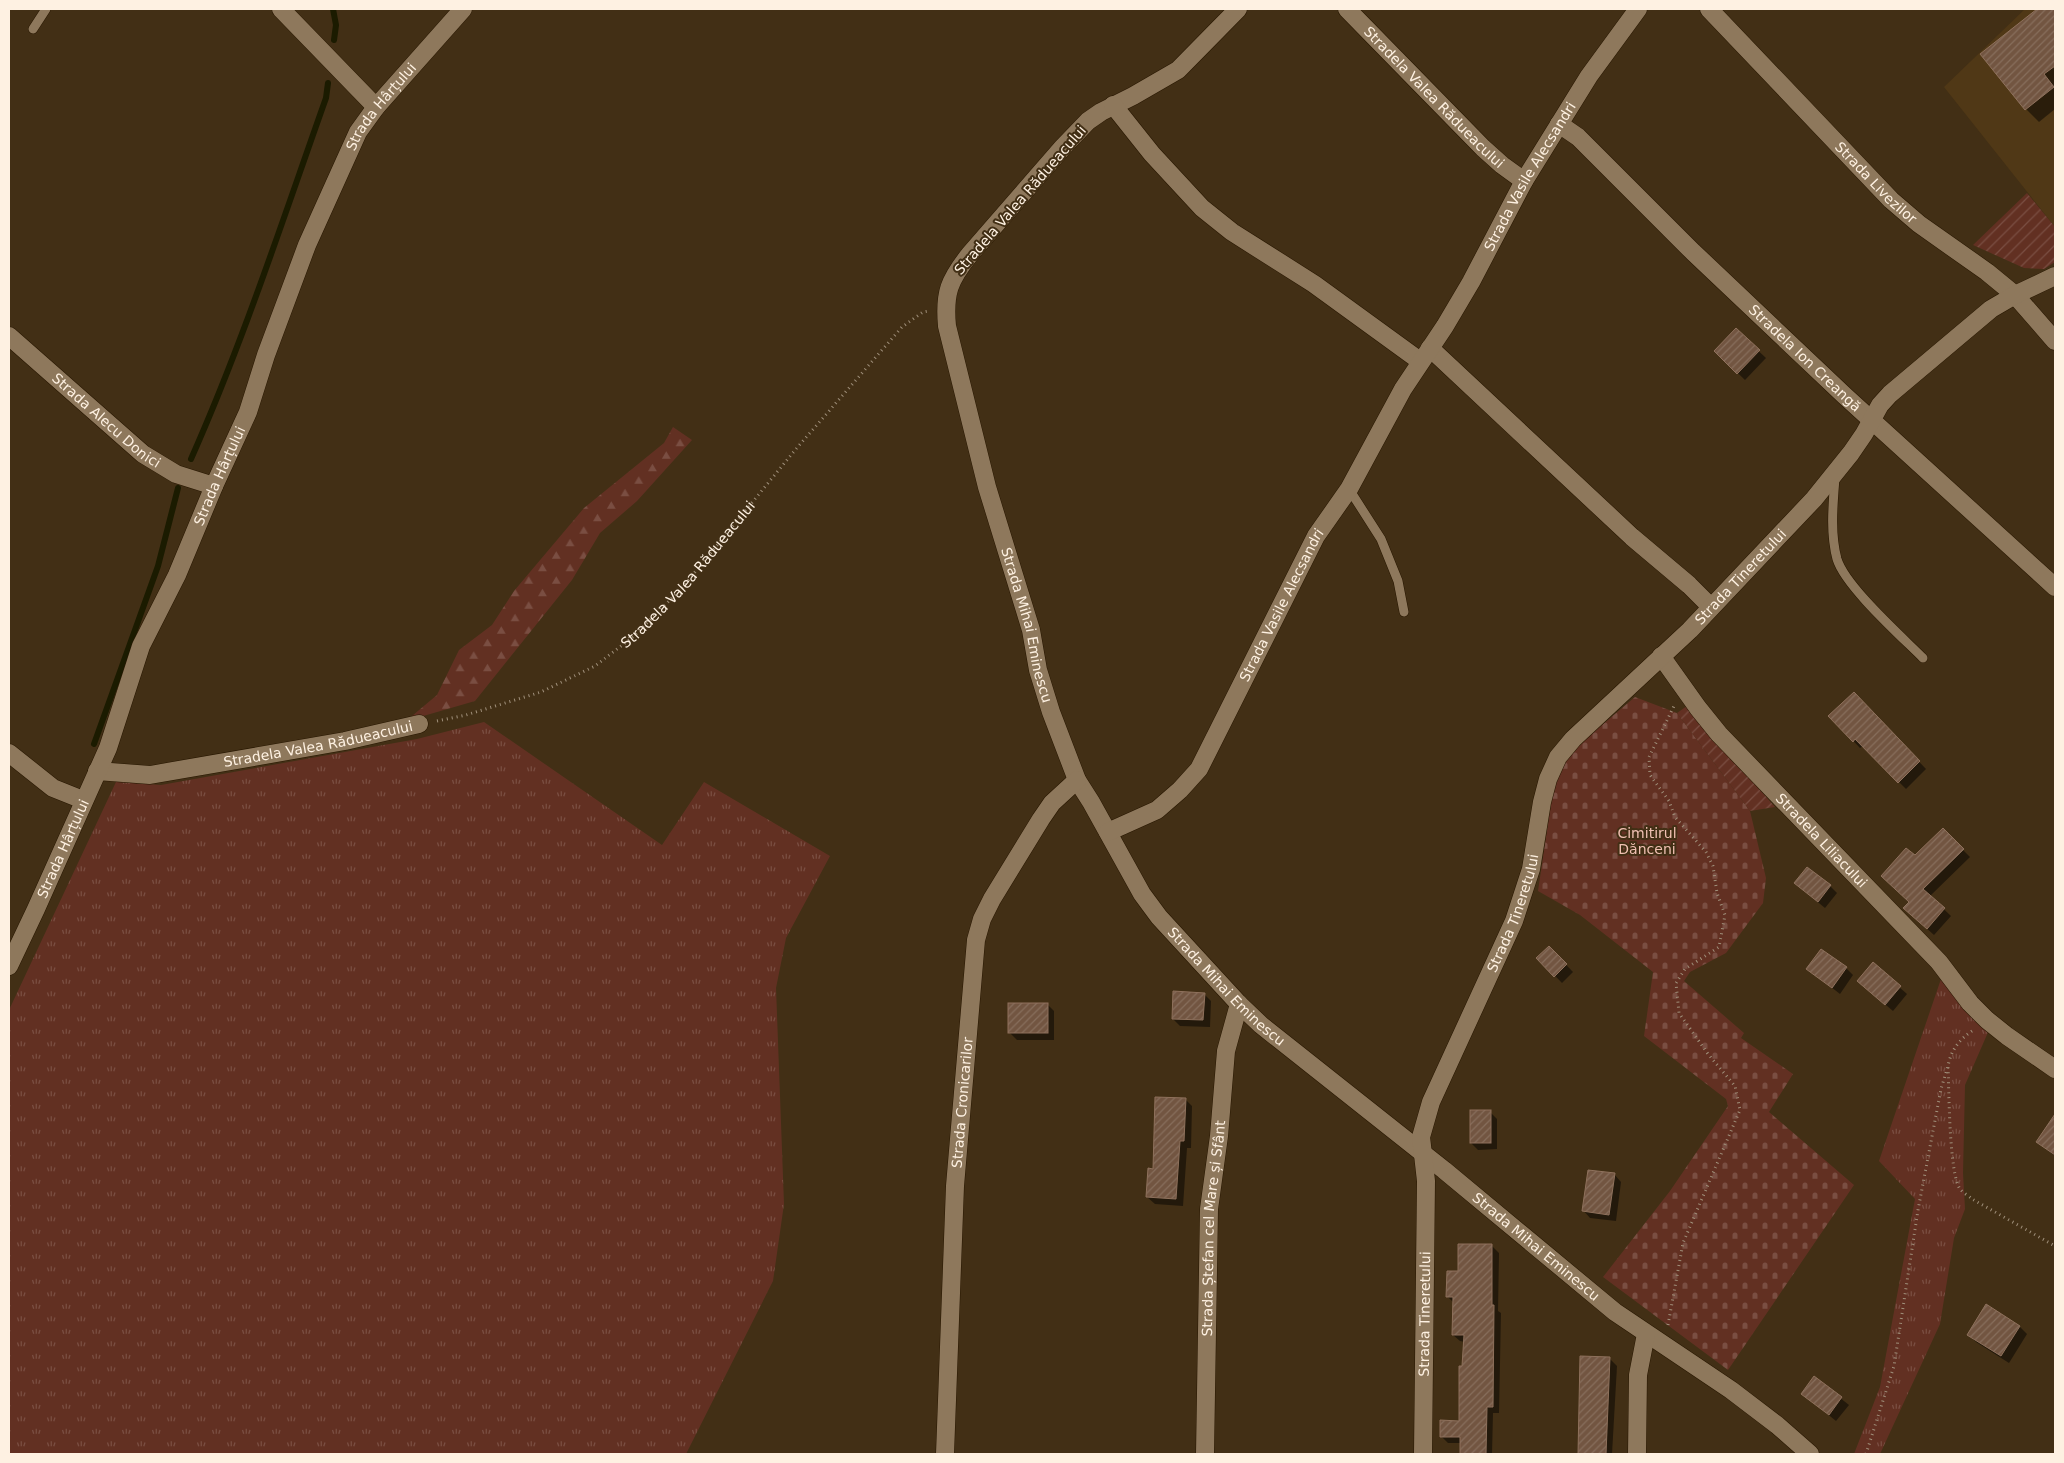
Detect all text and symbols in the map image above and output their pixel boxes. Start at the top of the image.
street label: Stradela Valea Rădueacului [1361,23,1508,171]
street label: Strada Hârțului [343,60,419,153]
street label: Strada Vasile Alecsandri [1481,99,1579,254]
street label: Stradela Valea Rădueacului [951,122,1089,278]
street label: Strada Livezilor [1832,139,1920,227]
street label: Stradela Ion Creangă [1746,301,1864,415]
street label: Strada Alecu Donici [49,370,164,471]
street label: Strada Hârțului [191,424,248,528]
street label: Stradela Valea Rădueacului [618,498,758,651]
street label: Strada Vasile Alecsandri [1236,525,1327,684]
street label: Strada Tineretului [1692,526,1789,628]
street label: Strada Mihai Eminescu [998,546,1056,705]
street label: Stradela Valea Rădueacului [222,718,414,770]
street label: Stradela Liliacului [1773,790,1871,891]
street label: Strada Hârțului [34,797,92,901]
park label: Cimitirul Dănceni [1617,825,1677,857]
street label: Strada Tineretului [1484,853,1541,975]
street label: Strada Mihai Eminescu [1164,924,1288,1049]
street label: Strada Cronicarilor [949,1036,976,1169]
street label: Strada Ștefan cel Mare și Sfânt [1199,1119,1228,1337]
street label: Strada Mihai Eminescu [1469,1189,1603,1304]
street label: Strada Tineretului [1416,1251,1433,1377]

